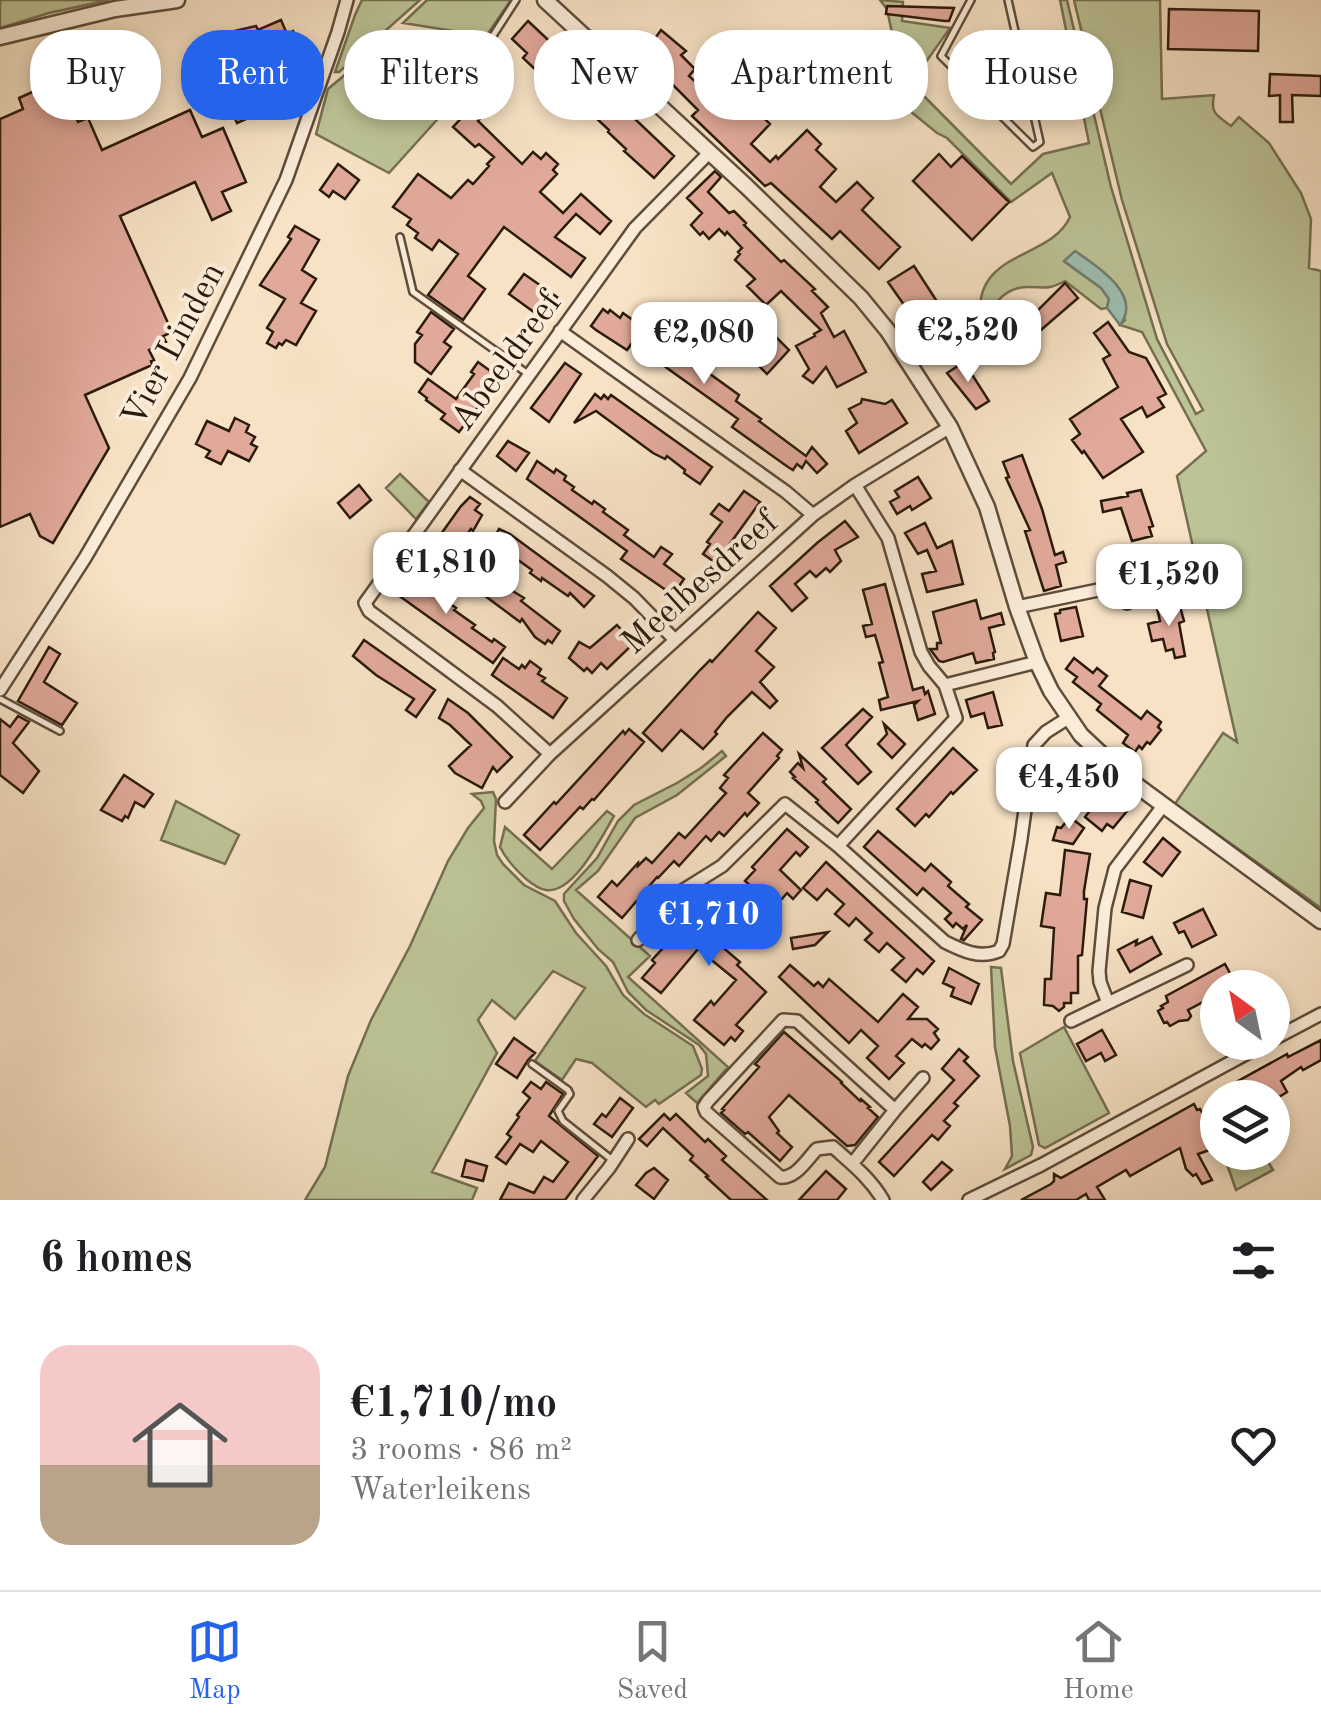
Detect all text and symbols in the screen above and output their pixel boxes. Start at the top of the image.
chip: Buy [30,30,161,120]
chip: Rent [181,30,324,120]
chip: Filters [344,30,514,120]
chip: New [534,30,674,120]
chip: Apartment [694,30,928,120]
chip: House [948,30,1113,120]
street label: Vier Linden [116,257,232,433]
street label: Abeeldreef [445,284,570,438]
pin: €2,520 [887,300,1049,385]
pin: €2,080 [623,302,785,387]
text: €2,520 [917,316,1019,348]
text: €2,080 [653,318,755,350]
street label: Meelbesdreef [616,503,786,662]
pin: €1,810 [365,532,527,617]
pin: €1,520 [1088,544,1250,629]
text: €1,810 [395,548,497,580]
text: €1,520 [1118,560,1220,592]
pin: €4,450 [988,747,1150,832]
text: €4,450 [1018,763,1120,795]
pin: €1,710 [628,884,790,969]
text: €1,710 [658,900,760,932]
north arrow [1200,970,1290,1060]
map controls [1200,970,1290,1170]
button: layers [1200,1080,1290,1170]
icon: filters [1226,1233,1281,1288]
text: 6 homes [40,1239,192,1281]
text: €1,710/mo [350,1384,557,1426]
icon: home [120,1385,240,1505]
icon: heart [1226,1418,1281,1473]
text: 3 rooms · 86 m² [350,1435,572,1467]
text: Waterleikens [350,1475,531,1507]
tab: Map [187,1614,242,1709]
tab: Saved [617,1614,688,1709]
tab: Home [1063,1614,1134,1709]

